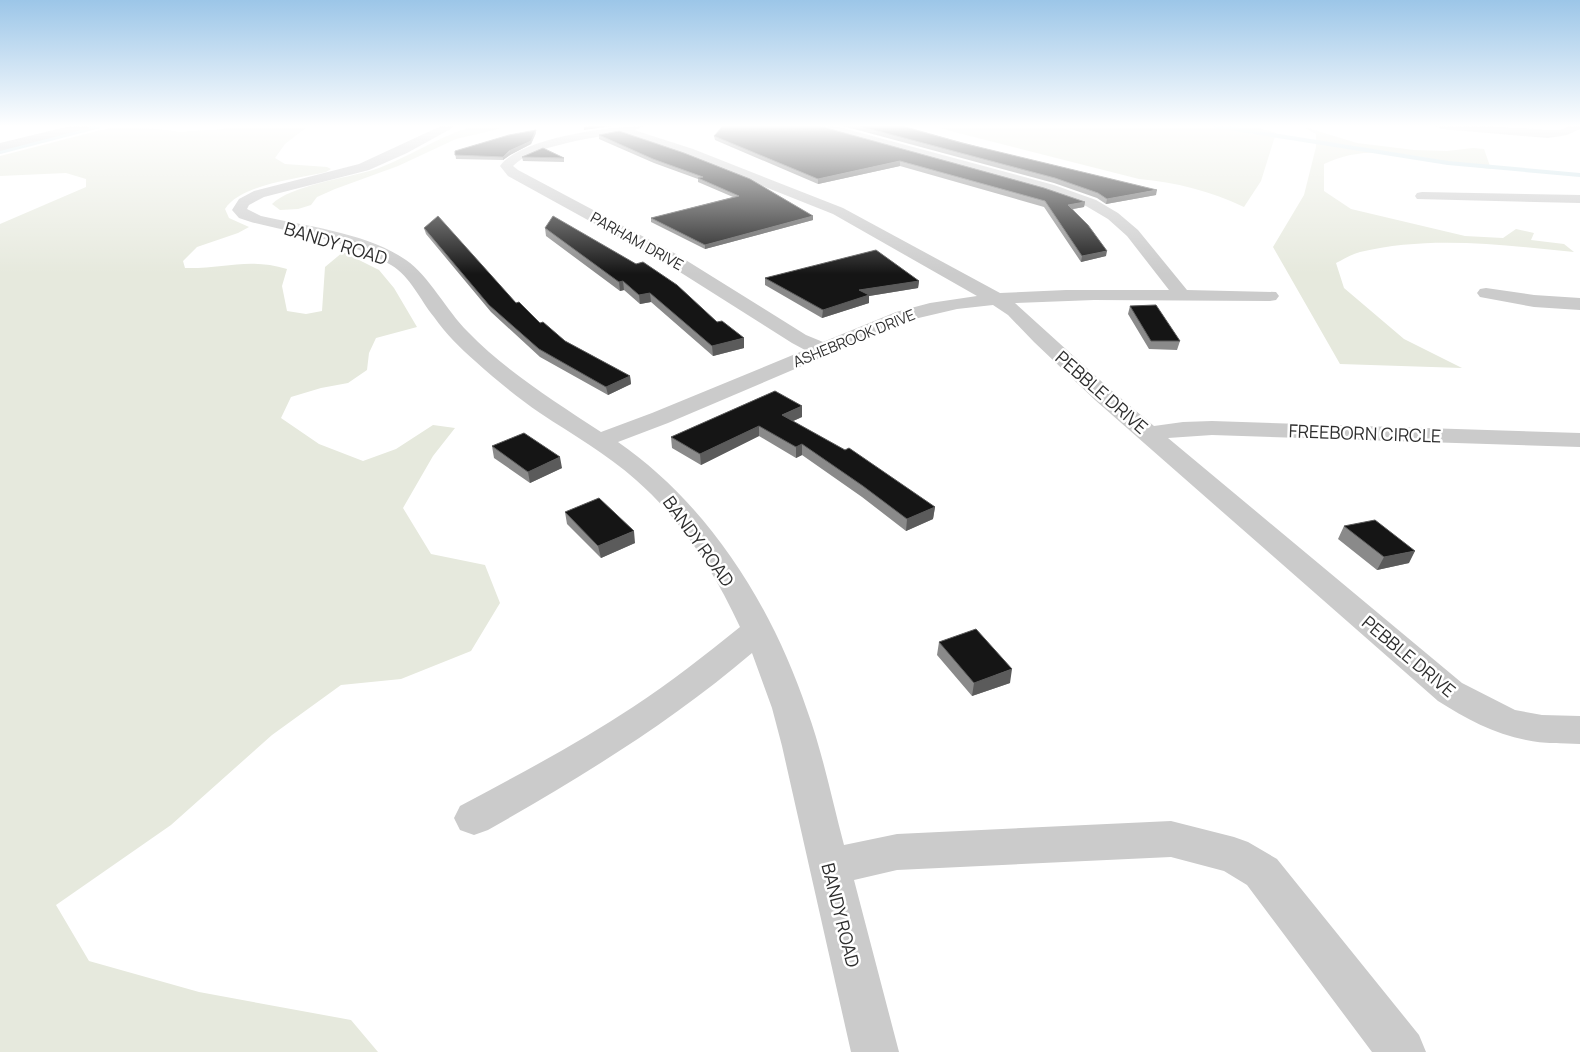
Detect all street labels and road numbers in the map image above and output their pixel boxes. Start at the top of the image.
street label: PARHAM DRIVE [587,207,687,275]
street label: BANDY ROAD [281,216,391,270]
street label: ASHEBROOK DRIVE [790,304,918,372]
street label: PEBBLE DRIVE [1051,345,1153,439]
street label: FREEBORN CIRCLE [1288,418,1442,448]
street label: BANDY ROAD [658,491,740,591]
street label: PEBBLE DRIVE [1357,610,1461,702]
street label: BANDY ROAD [816,860,866,970]

